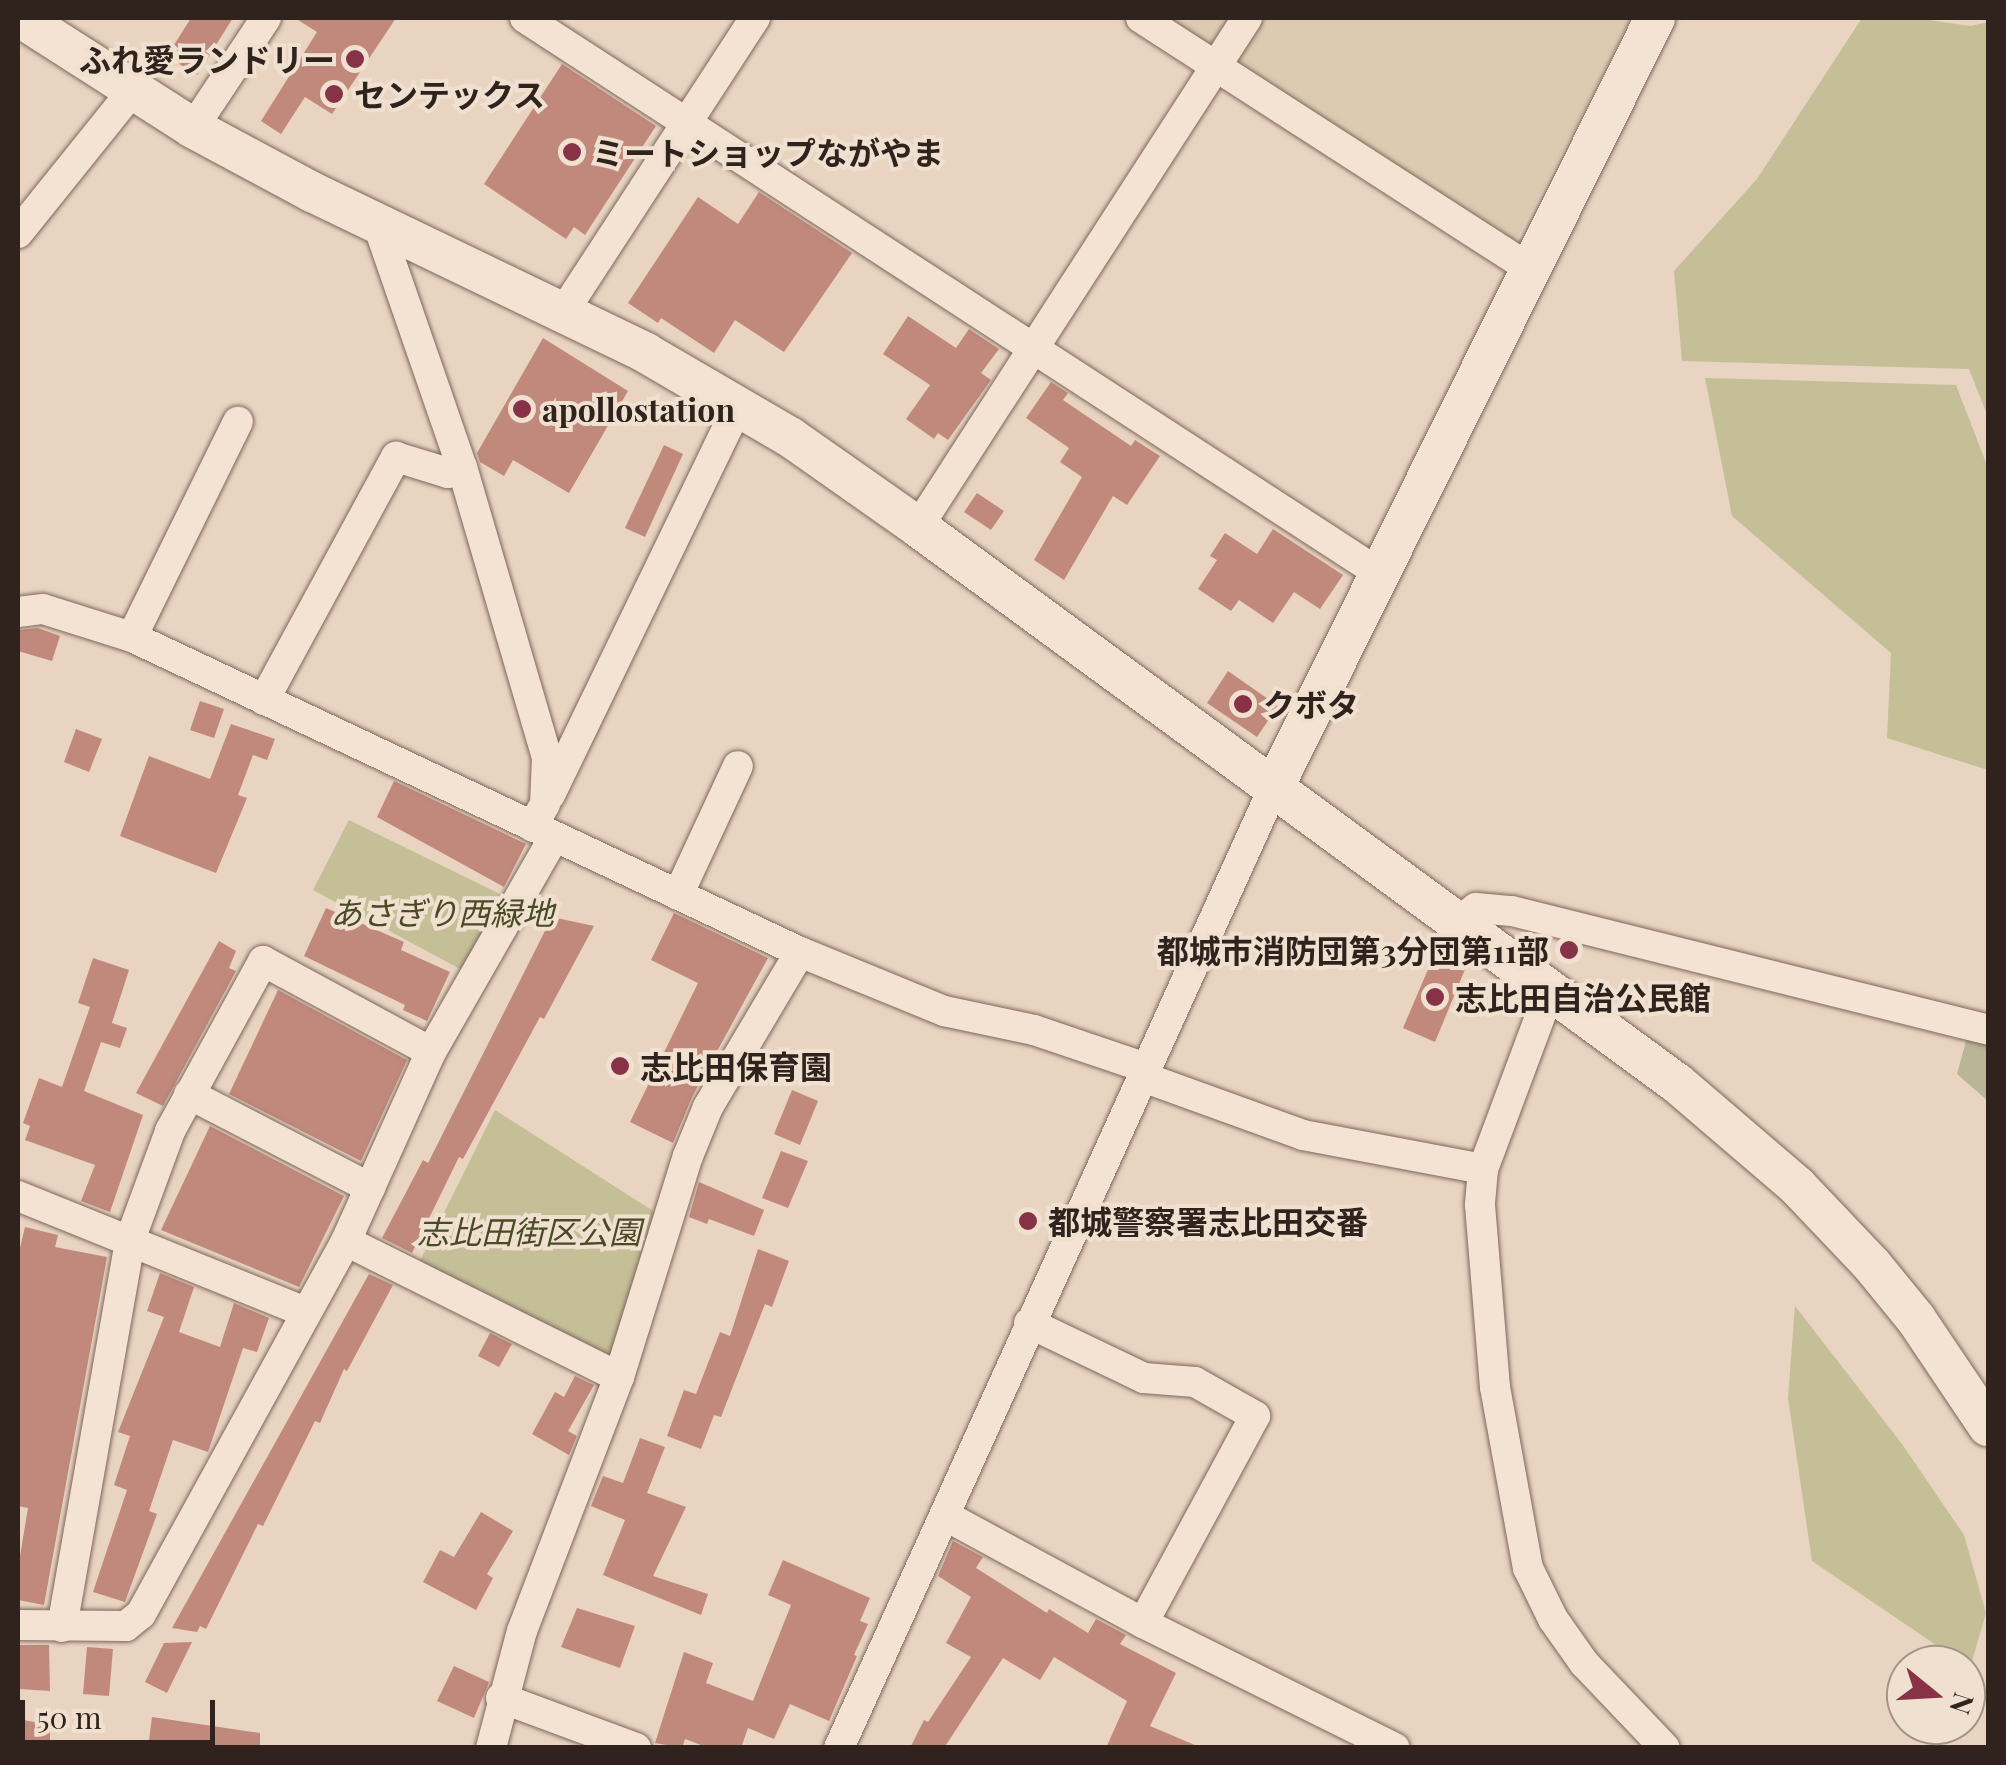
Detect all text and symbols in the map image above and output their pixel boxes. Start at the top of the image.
place label: ふれ愛ランドリー [79,40,335,78]
marker: ふれ愛ランドリー [344,48,366,70]
place label: センテックス [354,75,546,113]
marker: センテックス [323,83,345,105]
place label: ミートショップながやま [592,133,944,171]
marker: ミートショップながやま [561,141,583,163]
place label: apollostation [542,390,735,428]
marker: apollostation [511,398,533,420]
place label: クボタ [1263,685,1359,723]
marker: クボタ [1232,693,1254,715]
park label: あさぎり西緑地 [330,893,554,931]
place label: 都城市消防団第3分団第11部 [1157,931,1549,969]
marker: 都城市消防団第3分団第11部 [1558,939,1580,961]
place label: 志比田自治公民館 [1455,978,1711,1016]
marker: 志比田自治公民館 [1424,986,1446,1008]
place label: 志比田保育園 [640,1047,832,1085]
marker: 志比田保育園 [609,1055,631,1077]
place label: 都城警察署志比田交番 [1048,1202,1368,1240]
marker: 都城警察署志比田交番 [1017,1210,1039,1232]
park label: 志比田街区公園 [417,1212,641,1250]
north arrow [1886,1645,1986,1745]
scale bar [25,1680,220,1742]
text: N [1942,1688,1984,1719]
text: 50 m [37,1697,102,1737]

